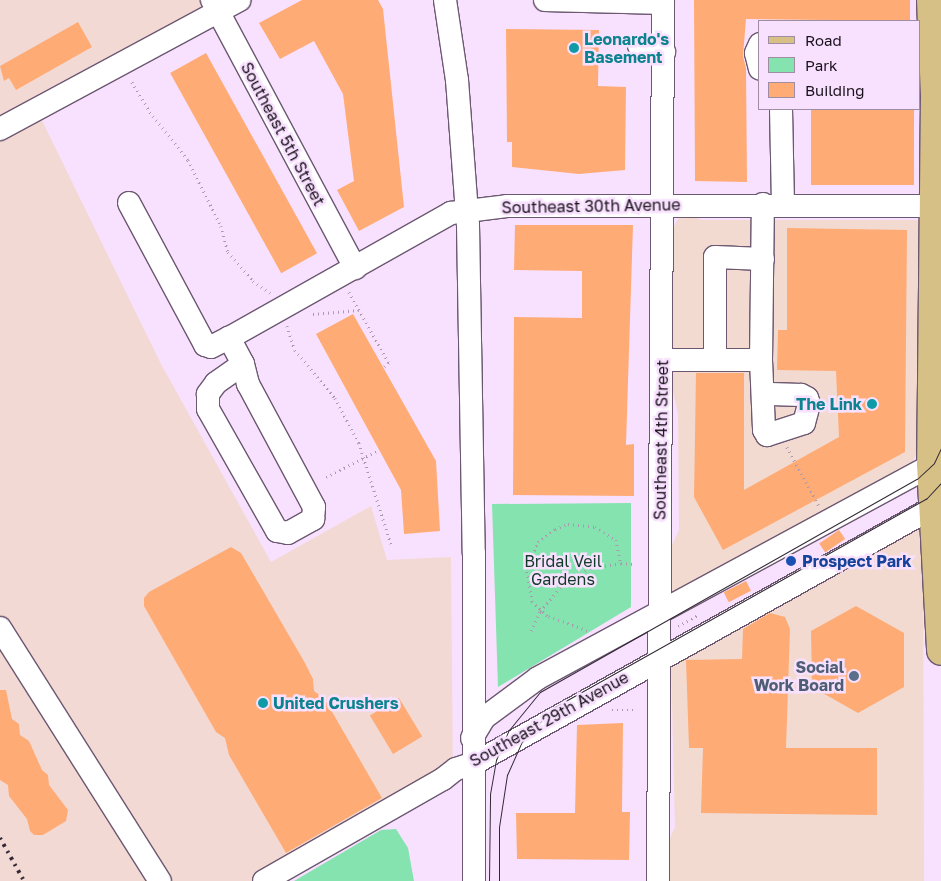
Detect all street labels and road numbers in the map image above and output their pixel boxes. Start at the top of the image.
street label: Southeast 5th Street [237,59,329,209]
street label: Southeast 30th Avenue [501,195,681,217]
street label: Southeast 4th Street [650,360,672,520]
street label: Southeast 29th Avenue [466,667,632,771]

